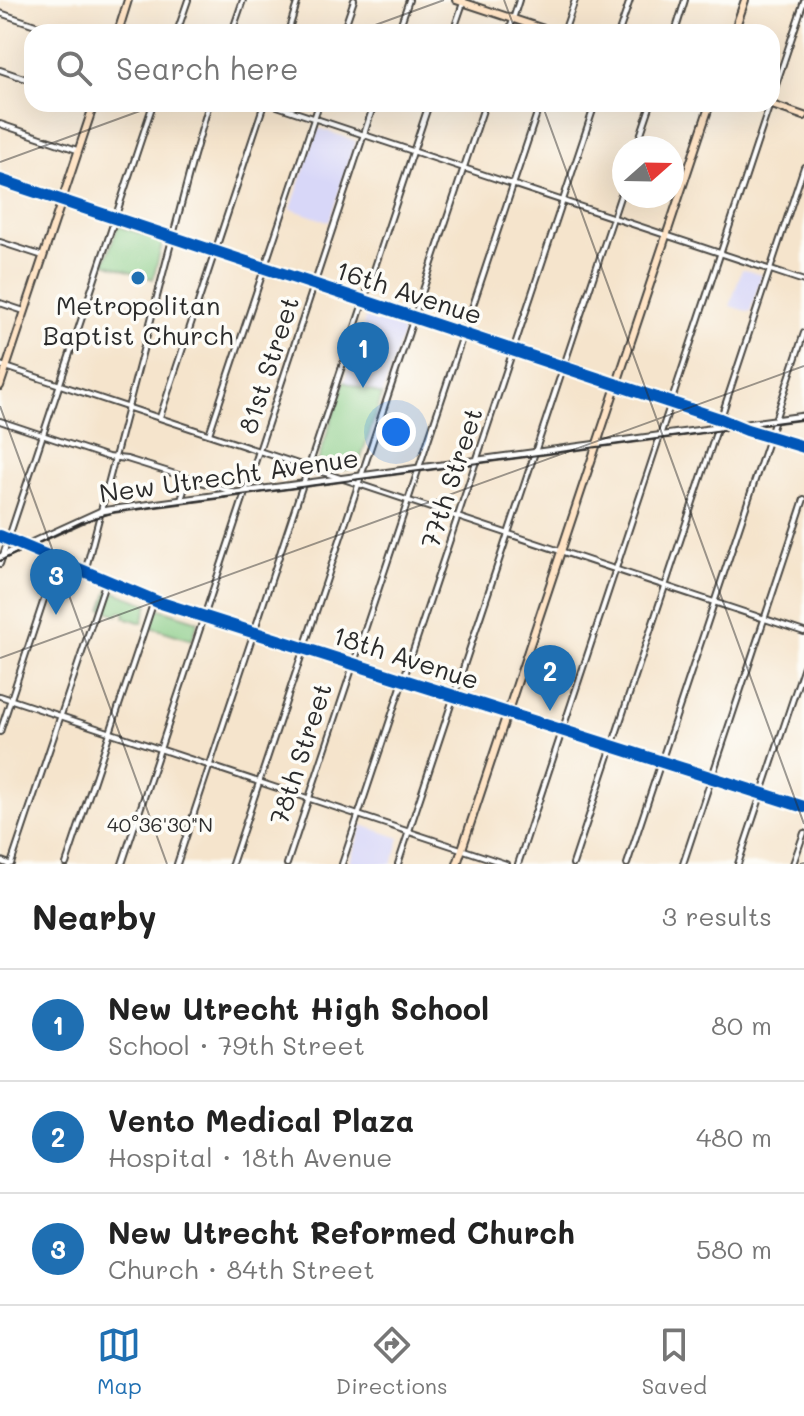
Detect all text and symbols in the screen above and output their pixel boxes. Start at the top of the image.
search box [24,24,780,112]
icon: search [52,46,96,90]
text: Search here [116,48,299,88]
north arrow [612,136,684,208]
street label: 16th Avenue [332,252,487,332]
marker: Metropolitan Baptist Church [129,269,147,287]
place label: Metropolitan Baptist Church [43,288,233,352]
street label: 81st Street [230,292,306,438]
pin: 1 [337,322,389,388]
street label: 77th Street [412,403,490,552]
your location [376,412,416,452]
street label: New Utrecht Avenue [97,440,361,510]
pin: 3 [30,549,82,615]
street label: 18th Avenue [329,617,484,697]
pin: 2 [524,645,576,711]
street label: 78th Street [261,678,339,829]
text: 40°36'30"N [107,811,213,837]
text: Nearby [32,894,157,939]
text: 3 results [662,899,772,933]
text: New Utrecht High School [108,988,489,1028]
text: 1 [52,1008,64,1042]
text: 80 m [711,1008,772,1042]
text: School · 79th Street [108,1028,365,1062]
text: Vento Medical Plaza [108,1100,414,1140]
text: 2 [51,1120,65,1154]
text: 480 m [696,1120,772,1154]
text: Hospital · 18th Avenue [108,1140,392,1174]
text: New Utrecht Reformed Church [108,1212,575,1252]
text: 3 [50,1232,66,1266]
text: 580 m [696,1232,772,1266]
text: Church · 84th Street [108,1252,375,1286]
tab: Map [97,1323,142,1400]
tab: Directions [336,1323,448,1400]
tab: Saved [642,1323,707,1400]

